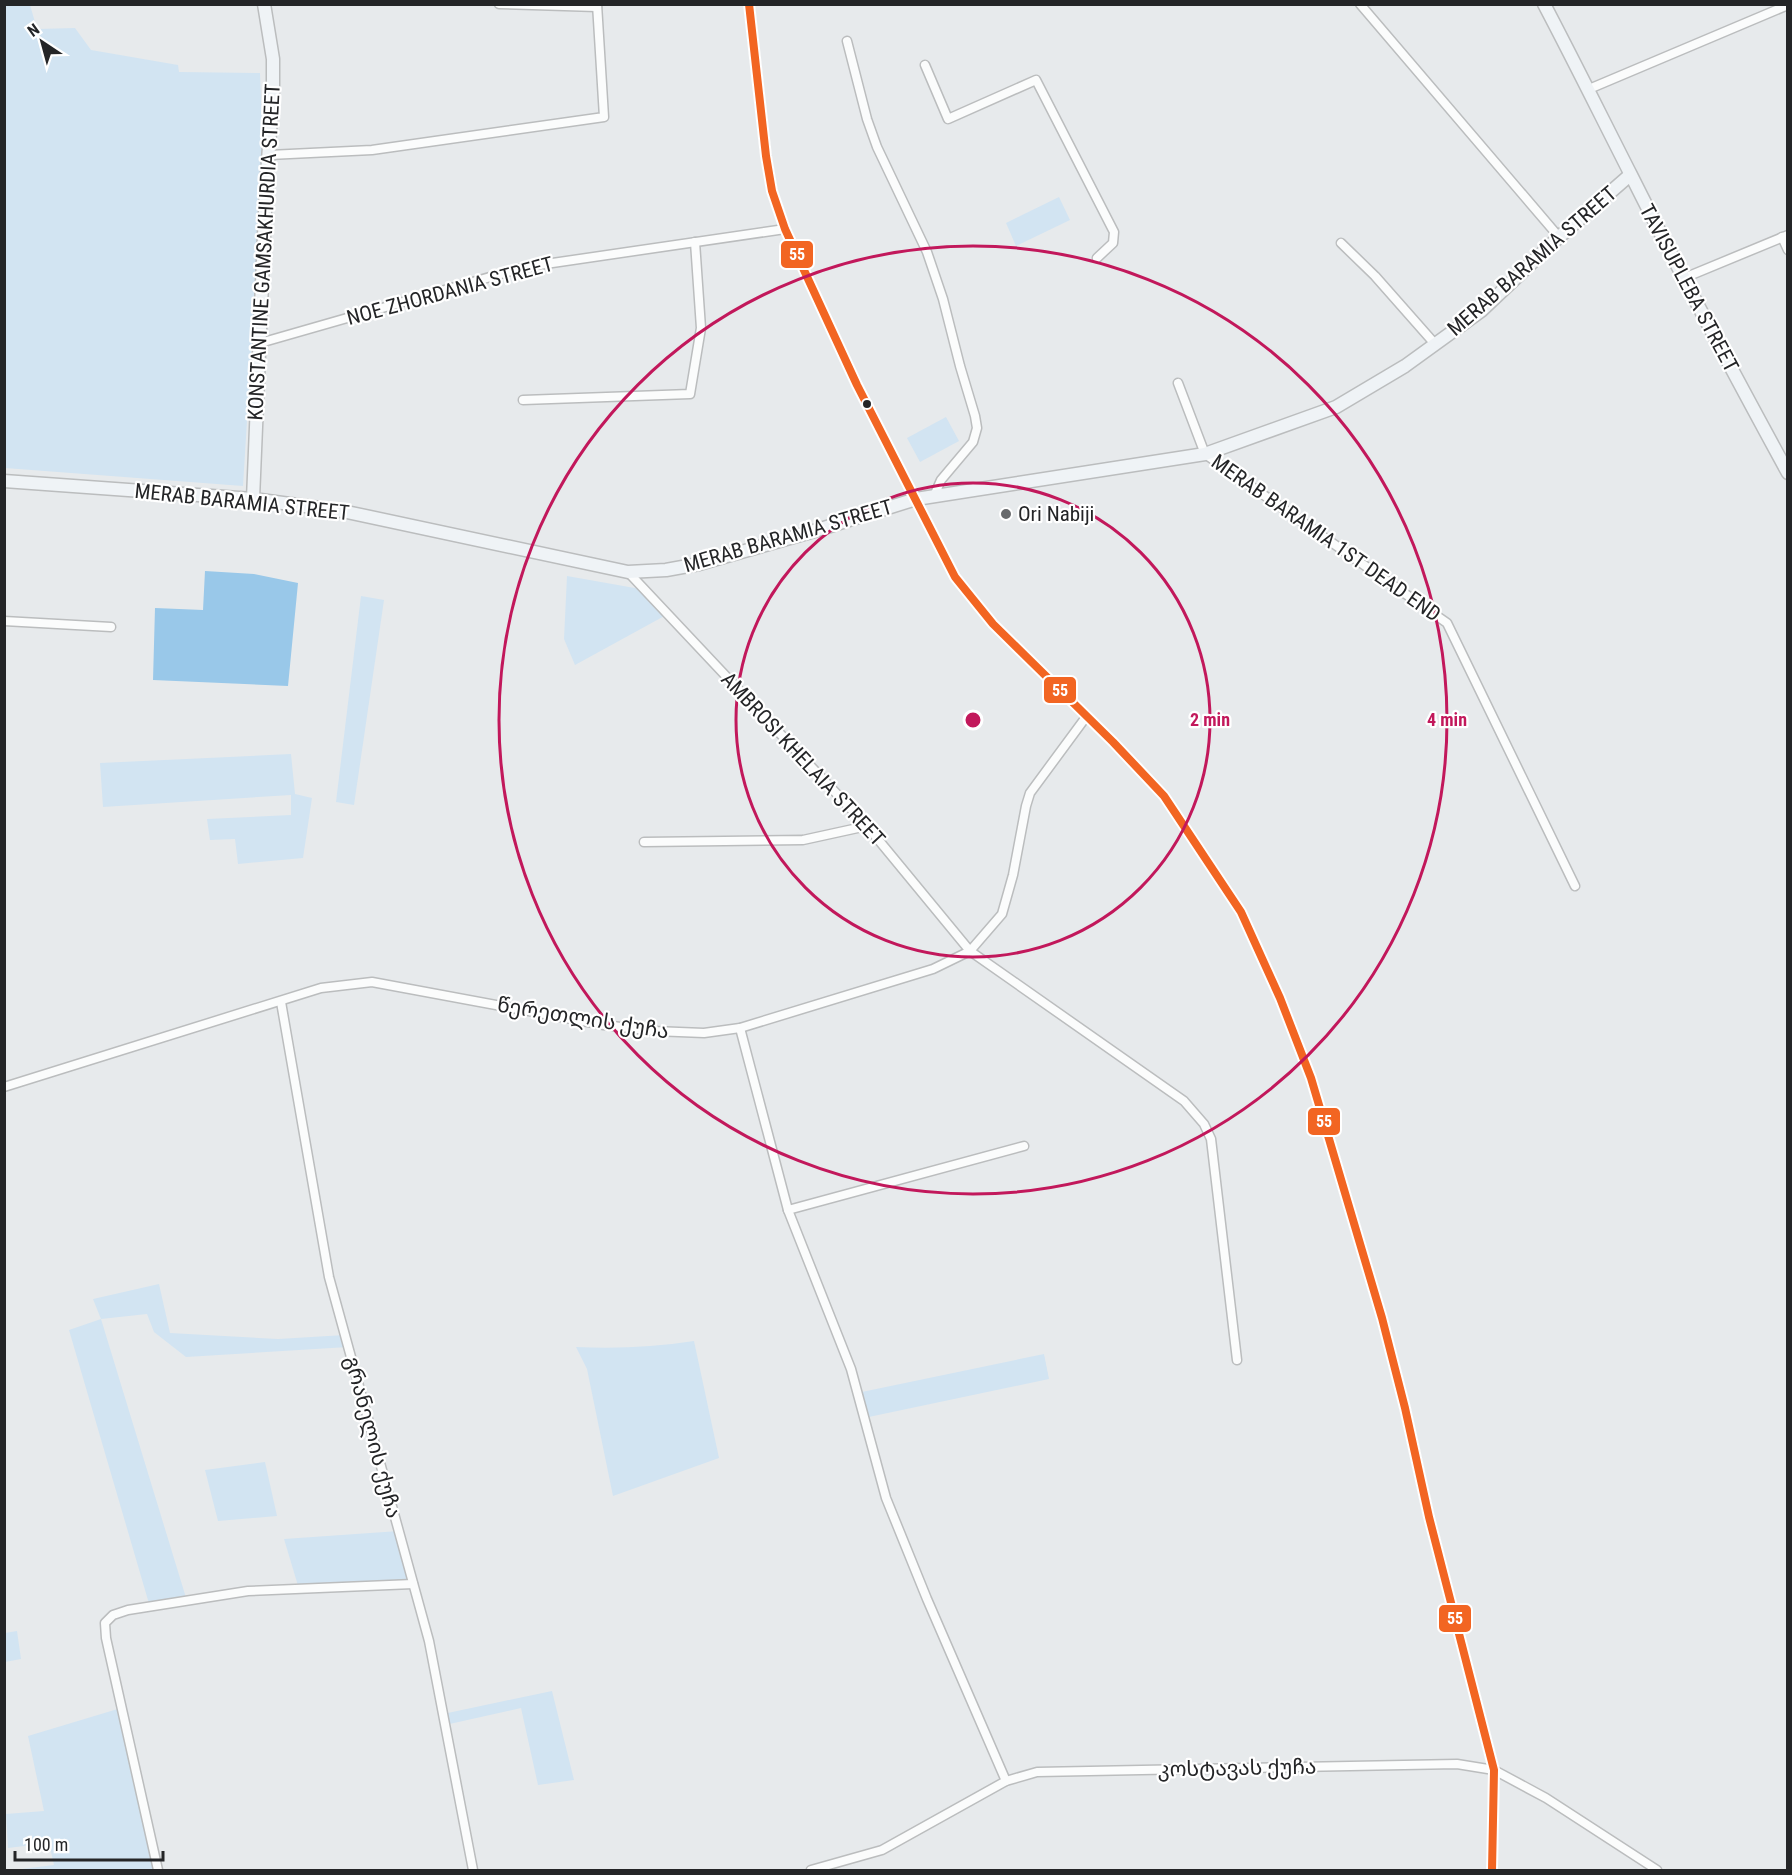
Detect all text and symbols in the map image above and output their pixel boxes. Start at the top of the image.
north arrow [12,12,72,72]
text: N [24,20,43,41]
street label: KONSTANTINE GAMSAKHURDIA STREET [243,83,285,421]
street label: MERAB BARAMIA STREET [1443,181,1621,341]
street label: TAVISUPLEBA STREET [1635,200,1743,376]
line badge: 55 [780,240,814,269]
text: 55 [789,245,805,264]
street label: NOE ZHORDANIA STREET [344,252,556,330]
unlabelled marker [861,398,873,410]
street label: MERAB BARAMIA 1ST DEAD END [1207,450,1445,626]
street label: MERAB BARAMIA STREET [133,479,351,525]
street label: MERAB BARAMIA STREET [681,495,895,577]
place label: Ori Nabiji [1018,502,1094,526]
marker: Ori Nabiji [999,507,1013,521]
street label: AMBROSI KHELAIA STREET [716,667,890,851]
line badge: 55 [1043,676,1077,704]
text: 55 [1052,681,1068,700]
text: 2 min [1190,709,1230,730]
text: 4 min [1427,709,1467,730]
centre of rings [963,710,983,730]
street label: წერეთლის ქუჩა [495,993,671,1044]
line badge: 55 [1307,1107,1341,1136]
text: 55 [1316,1112,1332,1131]
street label: გრანელის ქუჩა [339,1353,406,1521]
line badge: 55 [1438,1604,1472,1633]
text: 55 [1447,1609,1463,1628]
street label: კოსტავას ქუჩა [1157,1755,1317,1781]
scale bar [15,1824,164,1862]
text: 100 m [24,1834,68,1855]

